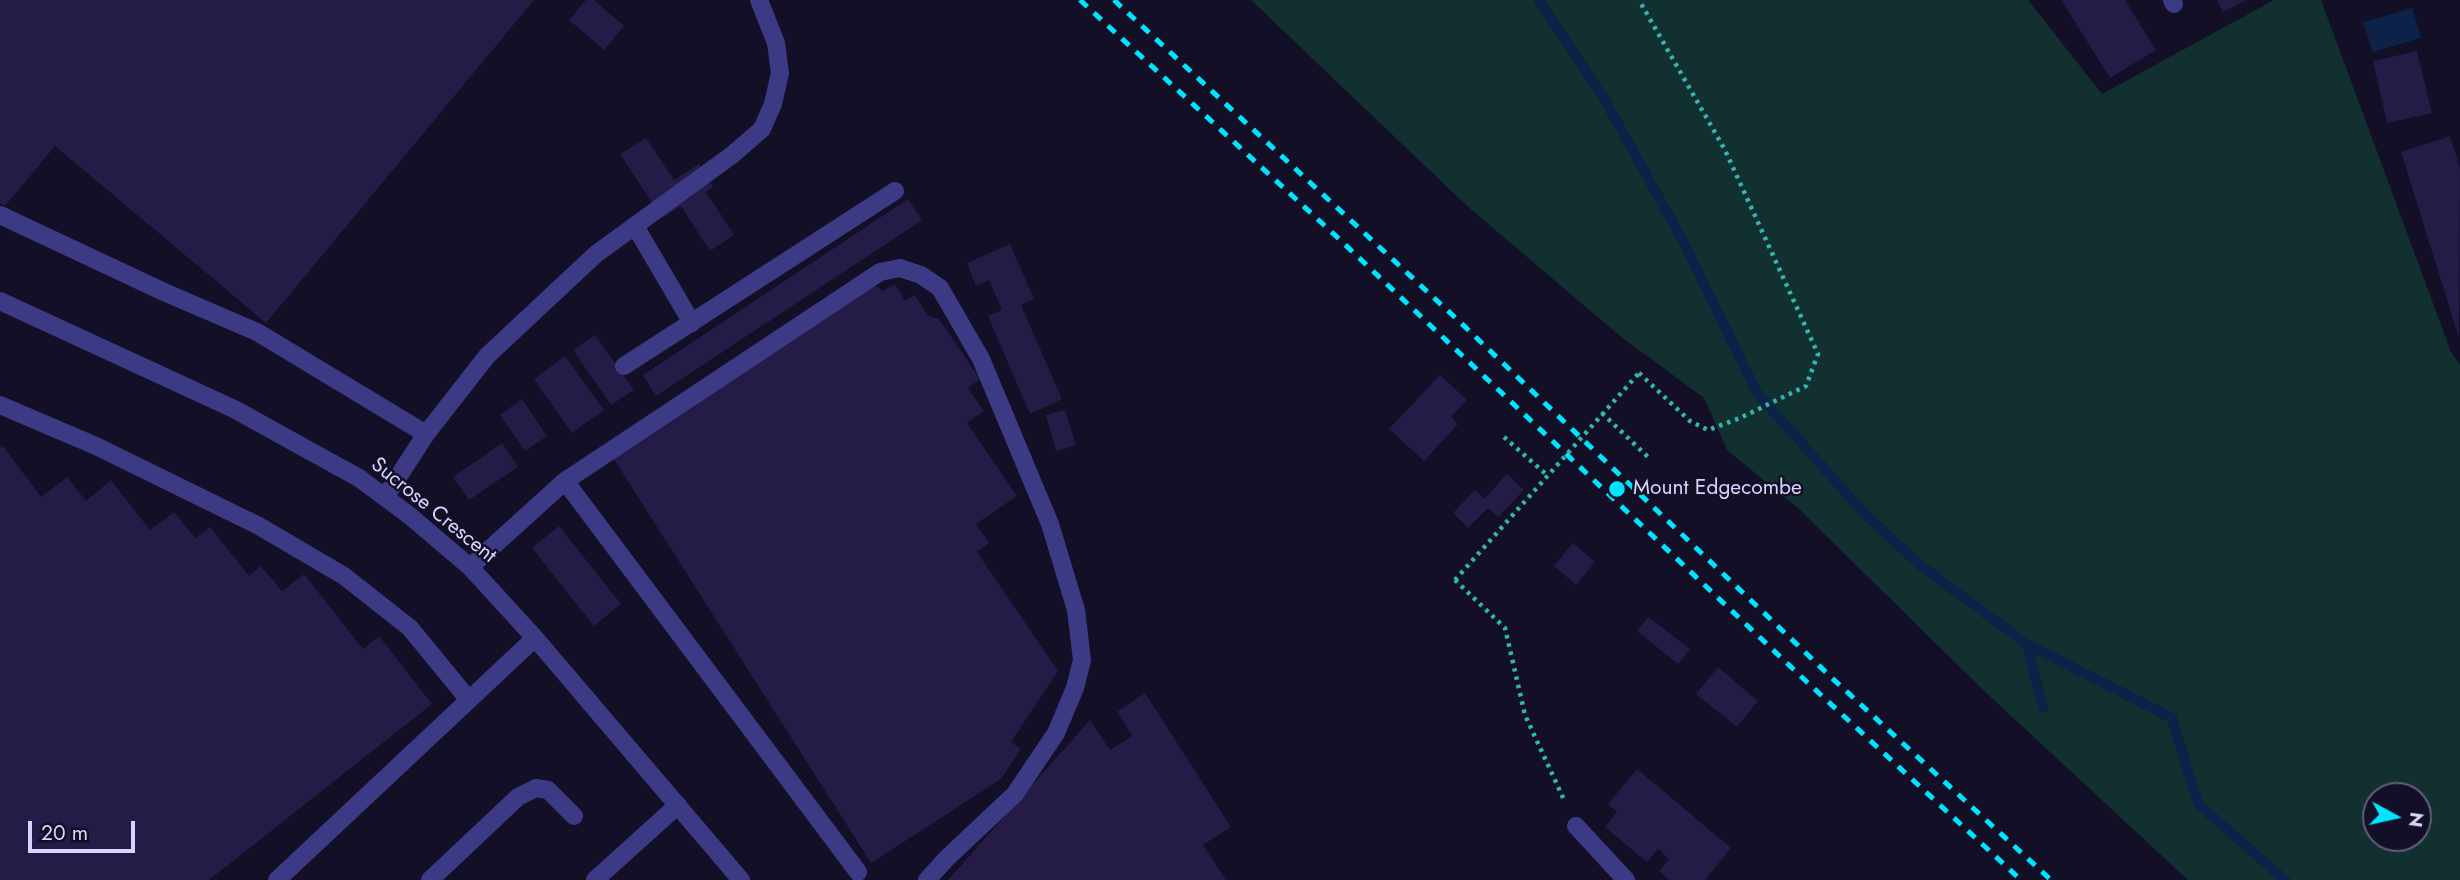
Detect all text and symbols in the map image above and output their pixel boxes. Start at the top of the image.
street label: Sucrose Crescent [365,453,501,569]
place label: Mount Edgecombe [1633,476,1802,502]
marker: Mount Edgecombe [1607,479,1627,499]
north arrow [2362,782,2432,852]
scale bar [32,806,138,850]
text: N [2402,810,2431,829]
text: 20 m [41,818,88,848]

